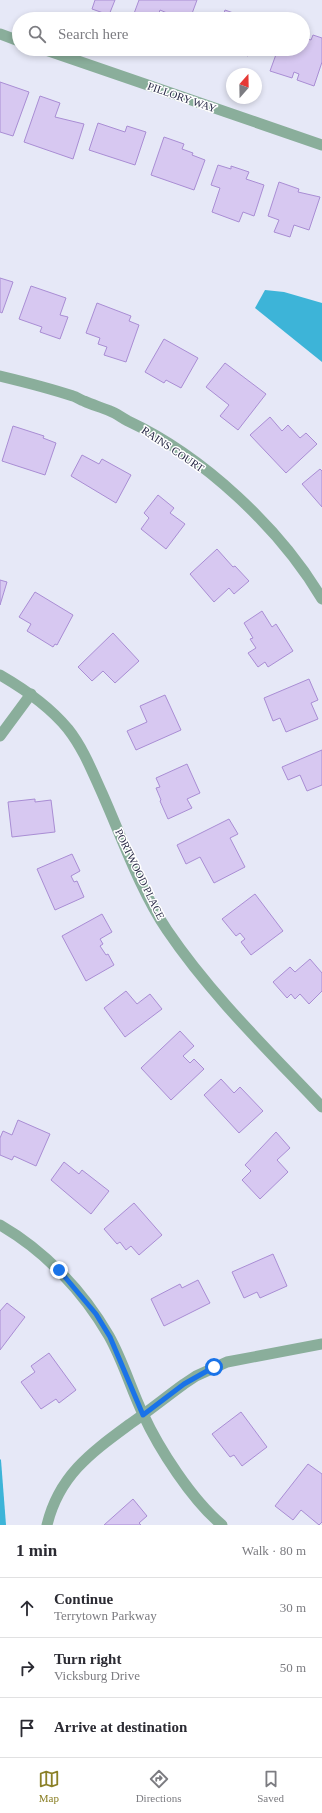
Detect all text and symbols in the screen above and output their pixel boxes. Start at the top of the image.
search box [12,12,310,56]
icon: search [26,23,48,45]
text: Search here [58,26,128,42]
north arrow [226,68,262,104]
street label: PILLORY WAY [146,80,218,114]
street label: RAINS COURT [140,424,207,474]
street label: PORTWOOD PLACE [113,827,167,921]
route end [50,1261,68,1279]
route start [205,1358,223,1376]
text: 1 min [16,1541,57,1560]
text: Walk · 80 m [242,1543,306,1558]
text: Continue [54,1591,113,1607]
icon: ahead [16,1597,38,1619]
text: 30 m [280,1600,306,1615]
text: Terrytown Parkway [54,1608,157,1623]
text: Turn right [54,1651,121,1667]
icon: right [16,1657,38,1679]
text: 50 m [280,1660,306,1675]
text: Vicksburg Drive [54,1668,140,1683]
icon: arrive [16,1717,38,1739]
text: Arrive at destination [54,1719,187,1735]
tab: Map [38,1768,60,1804]
tab: Directions [136,1768,181,1804]
tab: Saved [257,1768,284,1804]

